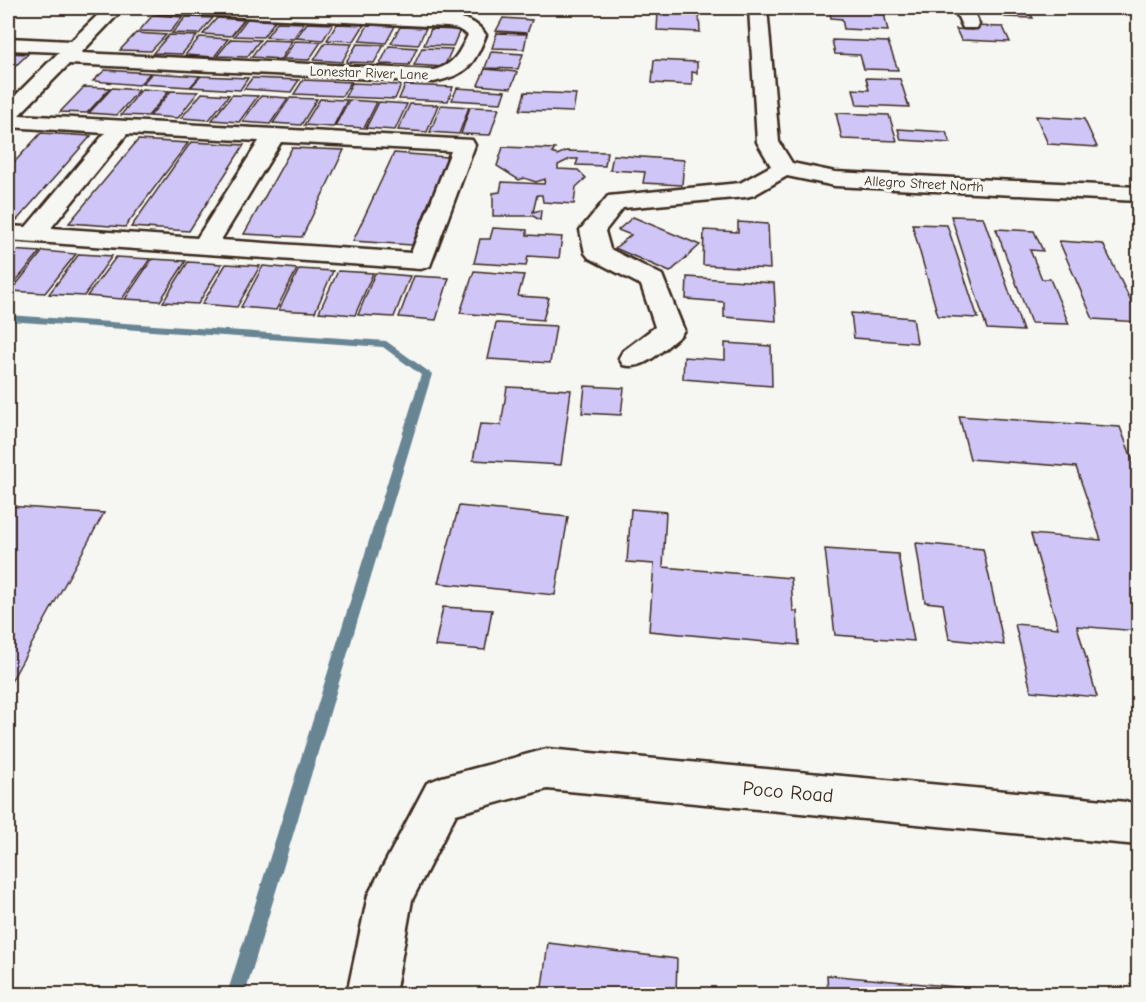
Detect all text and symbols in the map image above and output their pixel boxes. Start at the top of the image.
street label: Lonestar River Lane [309,62,429,84]
street label: Allegro Street North [864,172,984,196]
street label: Poco Road [742,777,834,807]

